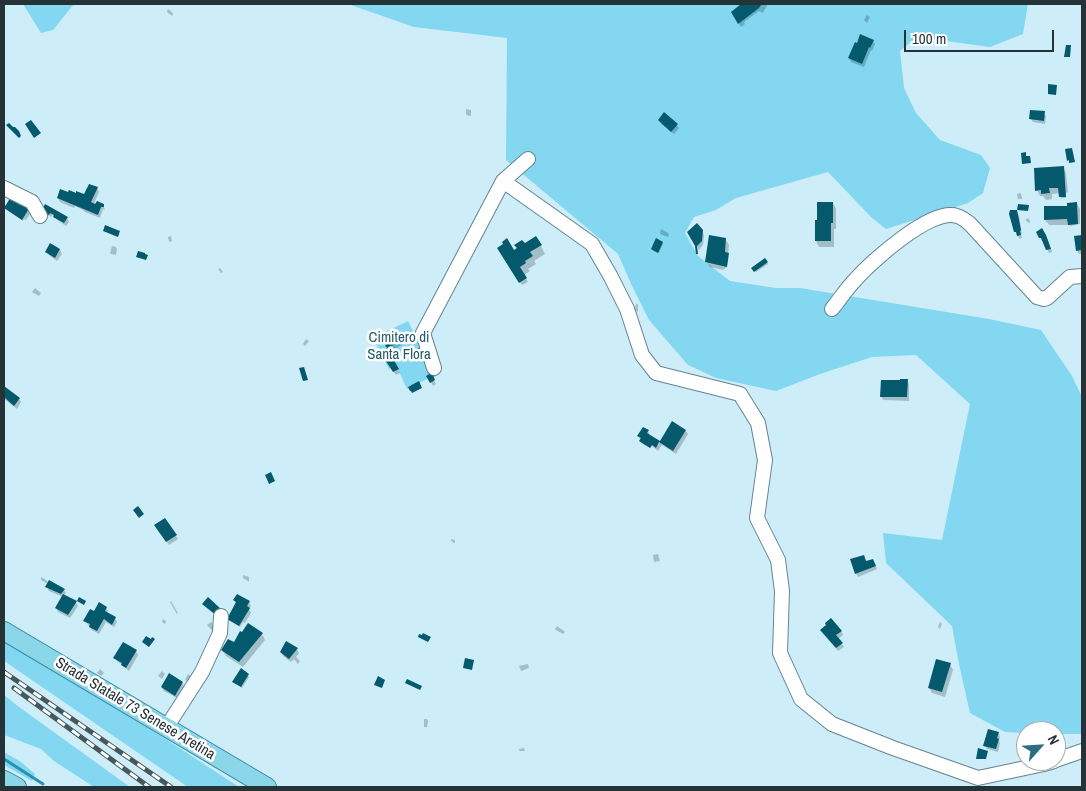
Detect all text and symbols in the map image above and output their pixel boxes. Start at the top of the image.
scale bar [906,20,1056,52]
text: 100 m [912,28,946,49]
park label: Cimitero di Santa Flora [367,329,431,364]
street label: Strada Statale 73 Senese Aretina [52,654,218,764]
north arrow [1016,721,1066,771]
text: N [1044,732,1063,748]

